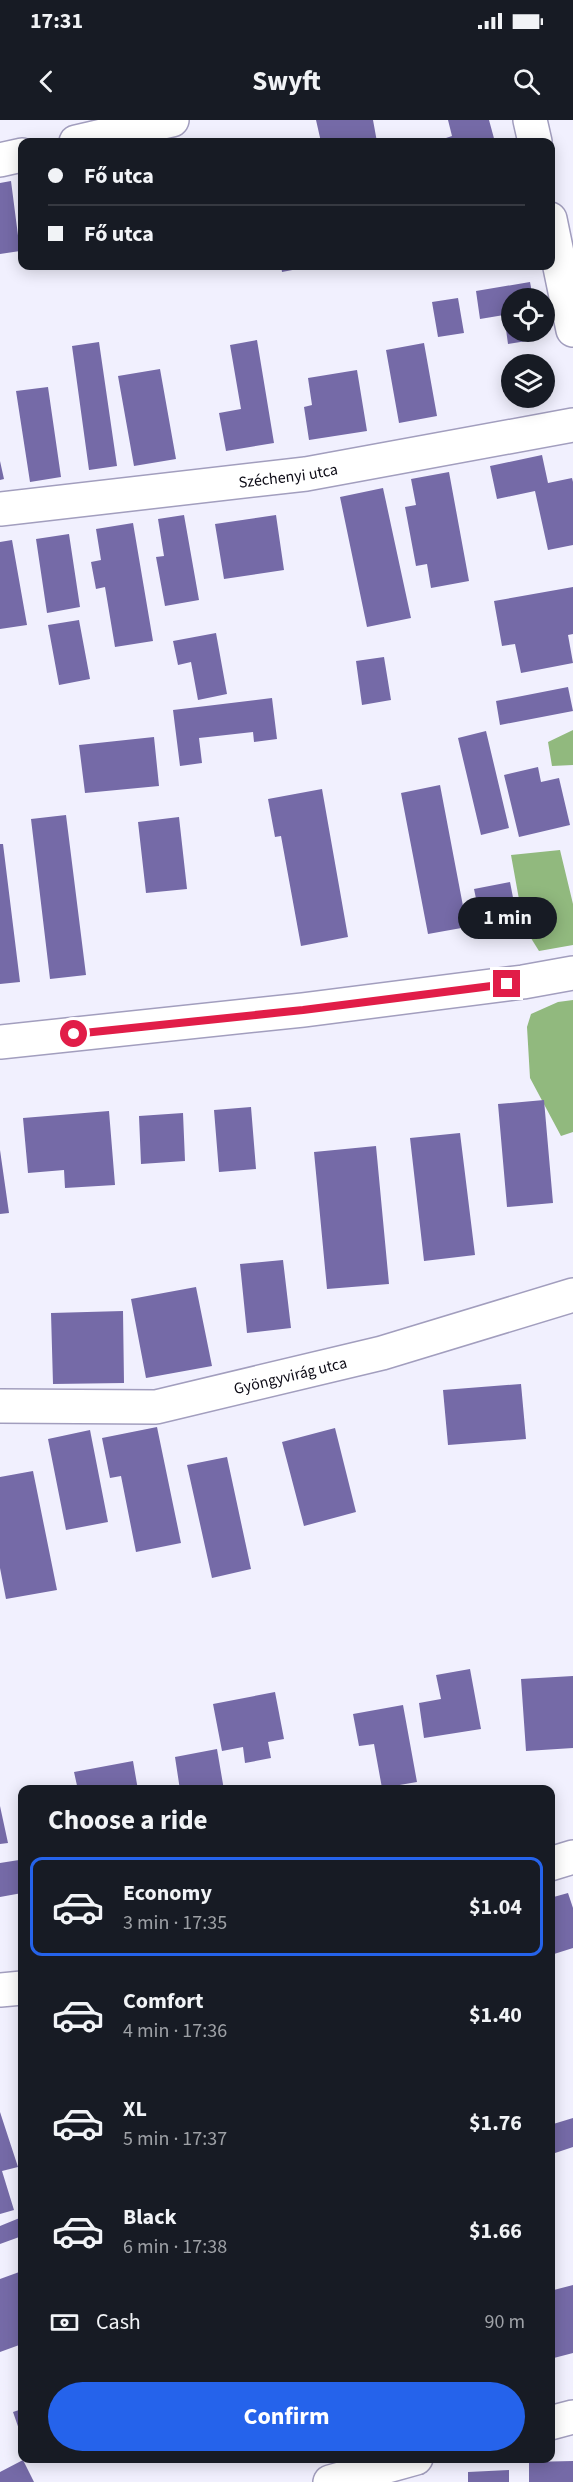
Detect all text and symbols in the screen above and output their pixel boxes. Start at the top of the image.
text: 17:31 [30,5,83,37]
text: Swyft [252,62,321,101]
icon: back [30,65,63,98]
icon: search [510,65,543,98]
text: Fő utca [84,160,154,192]
text: Fő utca [84,218,154,250]
map controls [501,288,555,408]
button: locate [501,288,555,342]
button: layers [501,354,555,408]
street label: Széchenyi utca [237,458,339,494]
callout: 1 min [458,897,556,939]
text: 1 min [483,904,532,932]
route end [493,970,520,997]
route start [60,1020,87,1047]
street label: Gyöngyvirág utca [232,1352,349,1400]
text: Choose a ride [48,1801,208,1840]
text: Economy [123,1877,212,1909]
icon: car [51,1880,105,1934]
text: $1.04 [469,1891,522,1923]
text: 3 min · 17:35 [123,1909,227,1937]
text: Comfort [123,1985,204,2017]
icon: car [51,1988,105,2042]
text: $1.40 [469,1999,522,2031]
text: 4 min · 17:36 [123,2017,227,2045]
text: XL [123,2093,147,2125]
icon: car [51,2096,105,2150]
text: $1.76 [469,2107,522,2139]
text: 5 min · 17:37 [123,2125,227,2153]
text: Black [123,2201,177,2233]
icon: car [51,2204,105,2258]
text: $1.66 [469,2215,522,2247]
text: 6 min · 17:38 [123,2233,227,2261]
icon: cash [48,2306,81,2339]
text: Cash [96,2306,141,2338]
text: 90 m [485,2308,525,2336]
button: Confirm [48,2382,525,2451]

